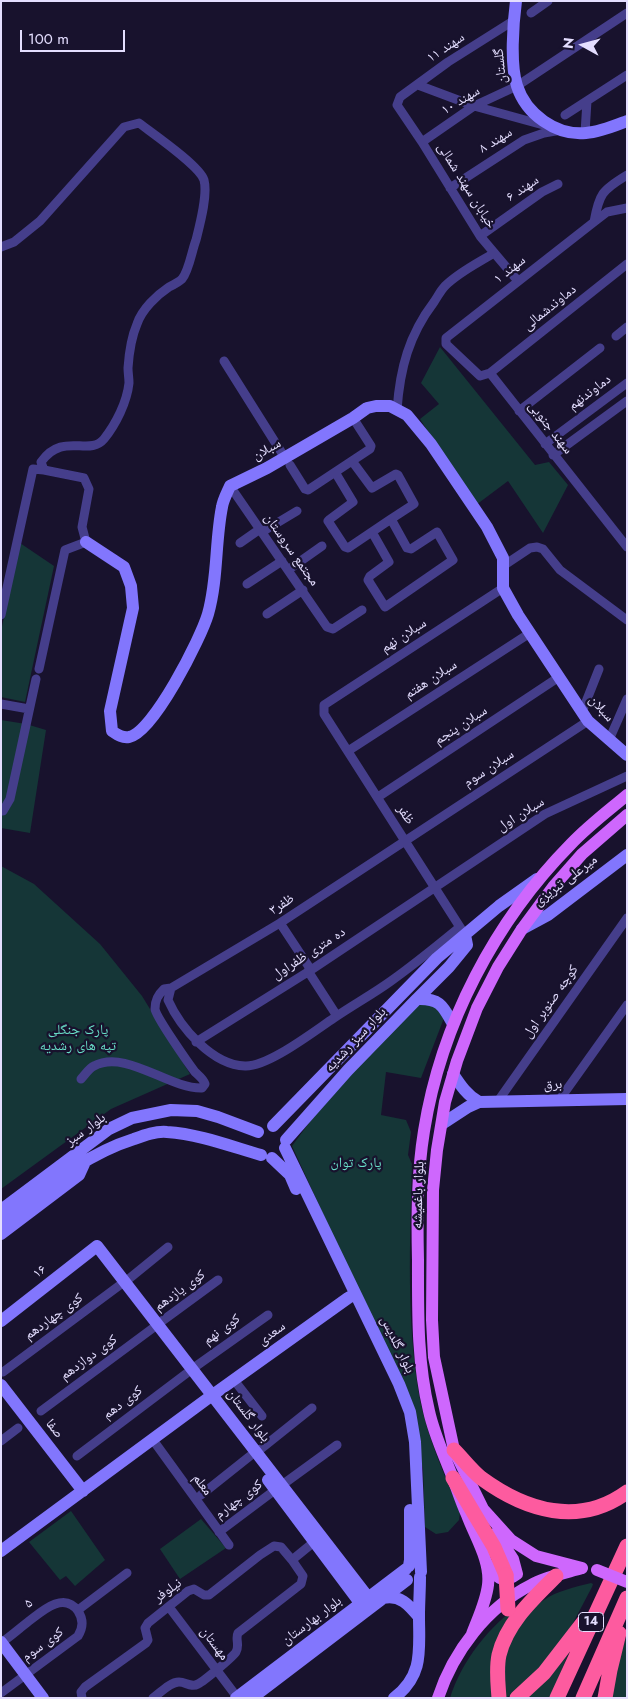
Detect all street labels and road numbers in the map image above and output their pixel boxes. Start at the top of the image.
street label: سهند ۱۱ [424,29,468,67]
street label: گلستان [491,48,511,84]
street label: سهند ۱۰ [439,83,483,119]
street label: سهند ۸ [476,124,516,158]
street label: خیابان سهند شمالی [433,140,499,232]
street label: سهند ۶ [503,172,543,206]
street label: سهند ۱ [491,252,529,288]
street label: دماوندشمالی [520,281,580,335]
street label: دماوندنهم [565,371,615,415]
street label: سهند جنوبی [524,398,576,458]
street label: سبلان [250,435,284,465]
street label: مجتمع سروستان [260,510,322,590]
street label: سبلان نهم [378,615,430,657]
street label: سبلان هفتم [402,657,460,703]
street label: سبلان [585,692,617,726]
street label: سبلان پنجم [431,703,491,749]
street label: سبلان سوم [461,746,517,792]
street label: سبلان اول [494,794,548,836]
street label: ظفر [392,802,418,828]
street label: میرعلی تبریزی [531,852,601,910]
street label: ظفر۳ [266,891,298,919]
street label: ده متری ظفراول [269,924,349,984]
street label: کوچه صنوبر اول [520,962,582,1042]
street label: بلوار سبز رشدیه [322,1004,390,1076]
street label: برق [543,1076,563,1094]
street label: بلوار سبز [63,1110,109,1150]
street label: بلوار باغمیشه [409,1161,429,1229]
street label: ۱۶ [30,1262,50,1282]
street label: کوی یازدهم [151,1267,209,1315]
street label: کوی چهاردهم [21,1290,87,1344]
street label: کوی نهم [200,1311,244,1349]
street label: بلوار گلدیس [376,1314,418,1376]
street label: سعدی [255,1318,289,1350]
street label: کوی دوازدهم [57,1332,121,1384]
street label: کوی دهم [100,1383,146,1423]
street label: بلوار گلستان [223,1386,273,1446]
street label: صفا [41,1416,67,1442]
street label: معلم [188,1471,216,1499]
street label: کوی چهارم [212,1477,266,1523]
street label: نیلوفر [151,1575,185,1607]
street label: بلوار بهارستان [279,1593,345,1649]
street label: ۵ [21,1595,37,1613]
road number: 14 [578,1612,604,1631]
street label: کوی سوم [19,1624,67,1666]
street label: مهستان [196,1624,232,1664]

